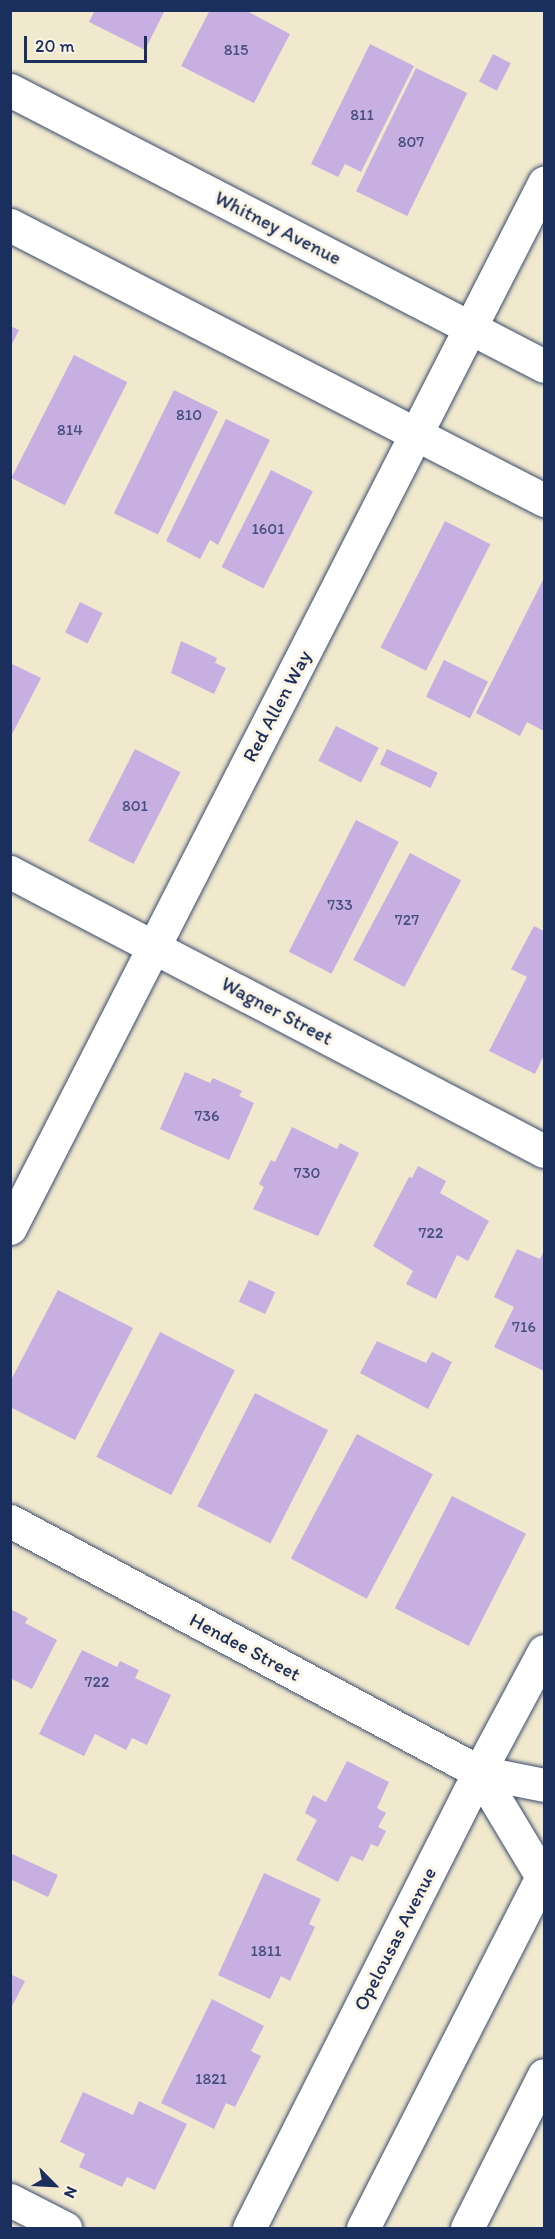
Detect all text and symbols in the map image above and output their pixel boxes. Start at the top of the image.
scale bar [27,24,150,62]
text: 20 m [35,35,75,57]
house number: 815 [224,40,248,60]
house number: 811 [350,105,374,125]
house number: 807 [398,132,424,152]
street label: Whitney Avenue [211,186,345,270]
house number: 810 [176,405,202,425]
house number: 814 [57,420,83,440]
house number: 1601 [251,519,285,539]
street label: Red Allen Way [238,646,316,766]
house number: 801 [122,796,148,816]
house number: 733 [327,895,353,915]
house number: 727 [395,910,419,930]
street label: Wagner Street [217,972,337,1050]
house number: 736 [194,1106,220,1126]
house number: 730 [294,1163,320,1183]
house number: 722 [419,1223,443,1243]
house number: 716 [512,1317,536,1337]
street label: Hendee Street [186,1608,304,1686]
house number: 722 [85,1672,109,1692]
street label: Opelousas Avenue [349,1864,441,2014]
house number: 1811 [250,1941,282,1961]
house number: 1821 [195,2069,227,2089]
north arrow [24,2155,84,2215]
text: N [60,2184,82,2201]

